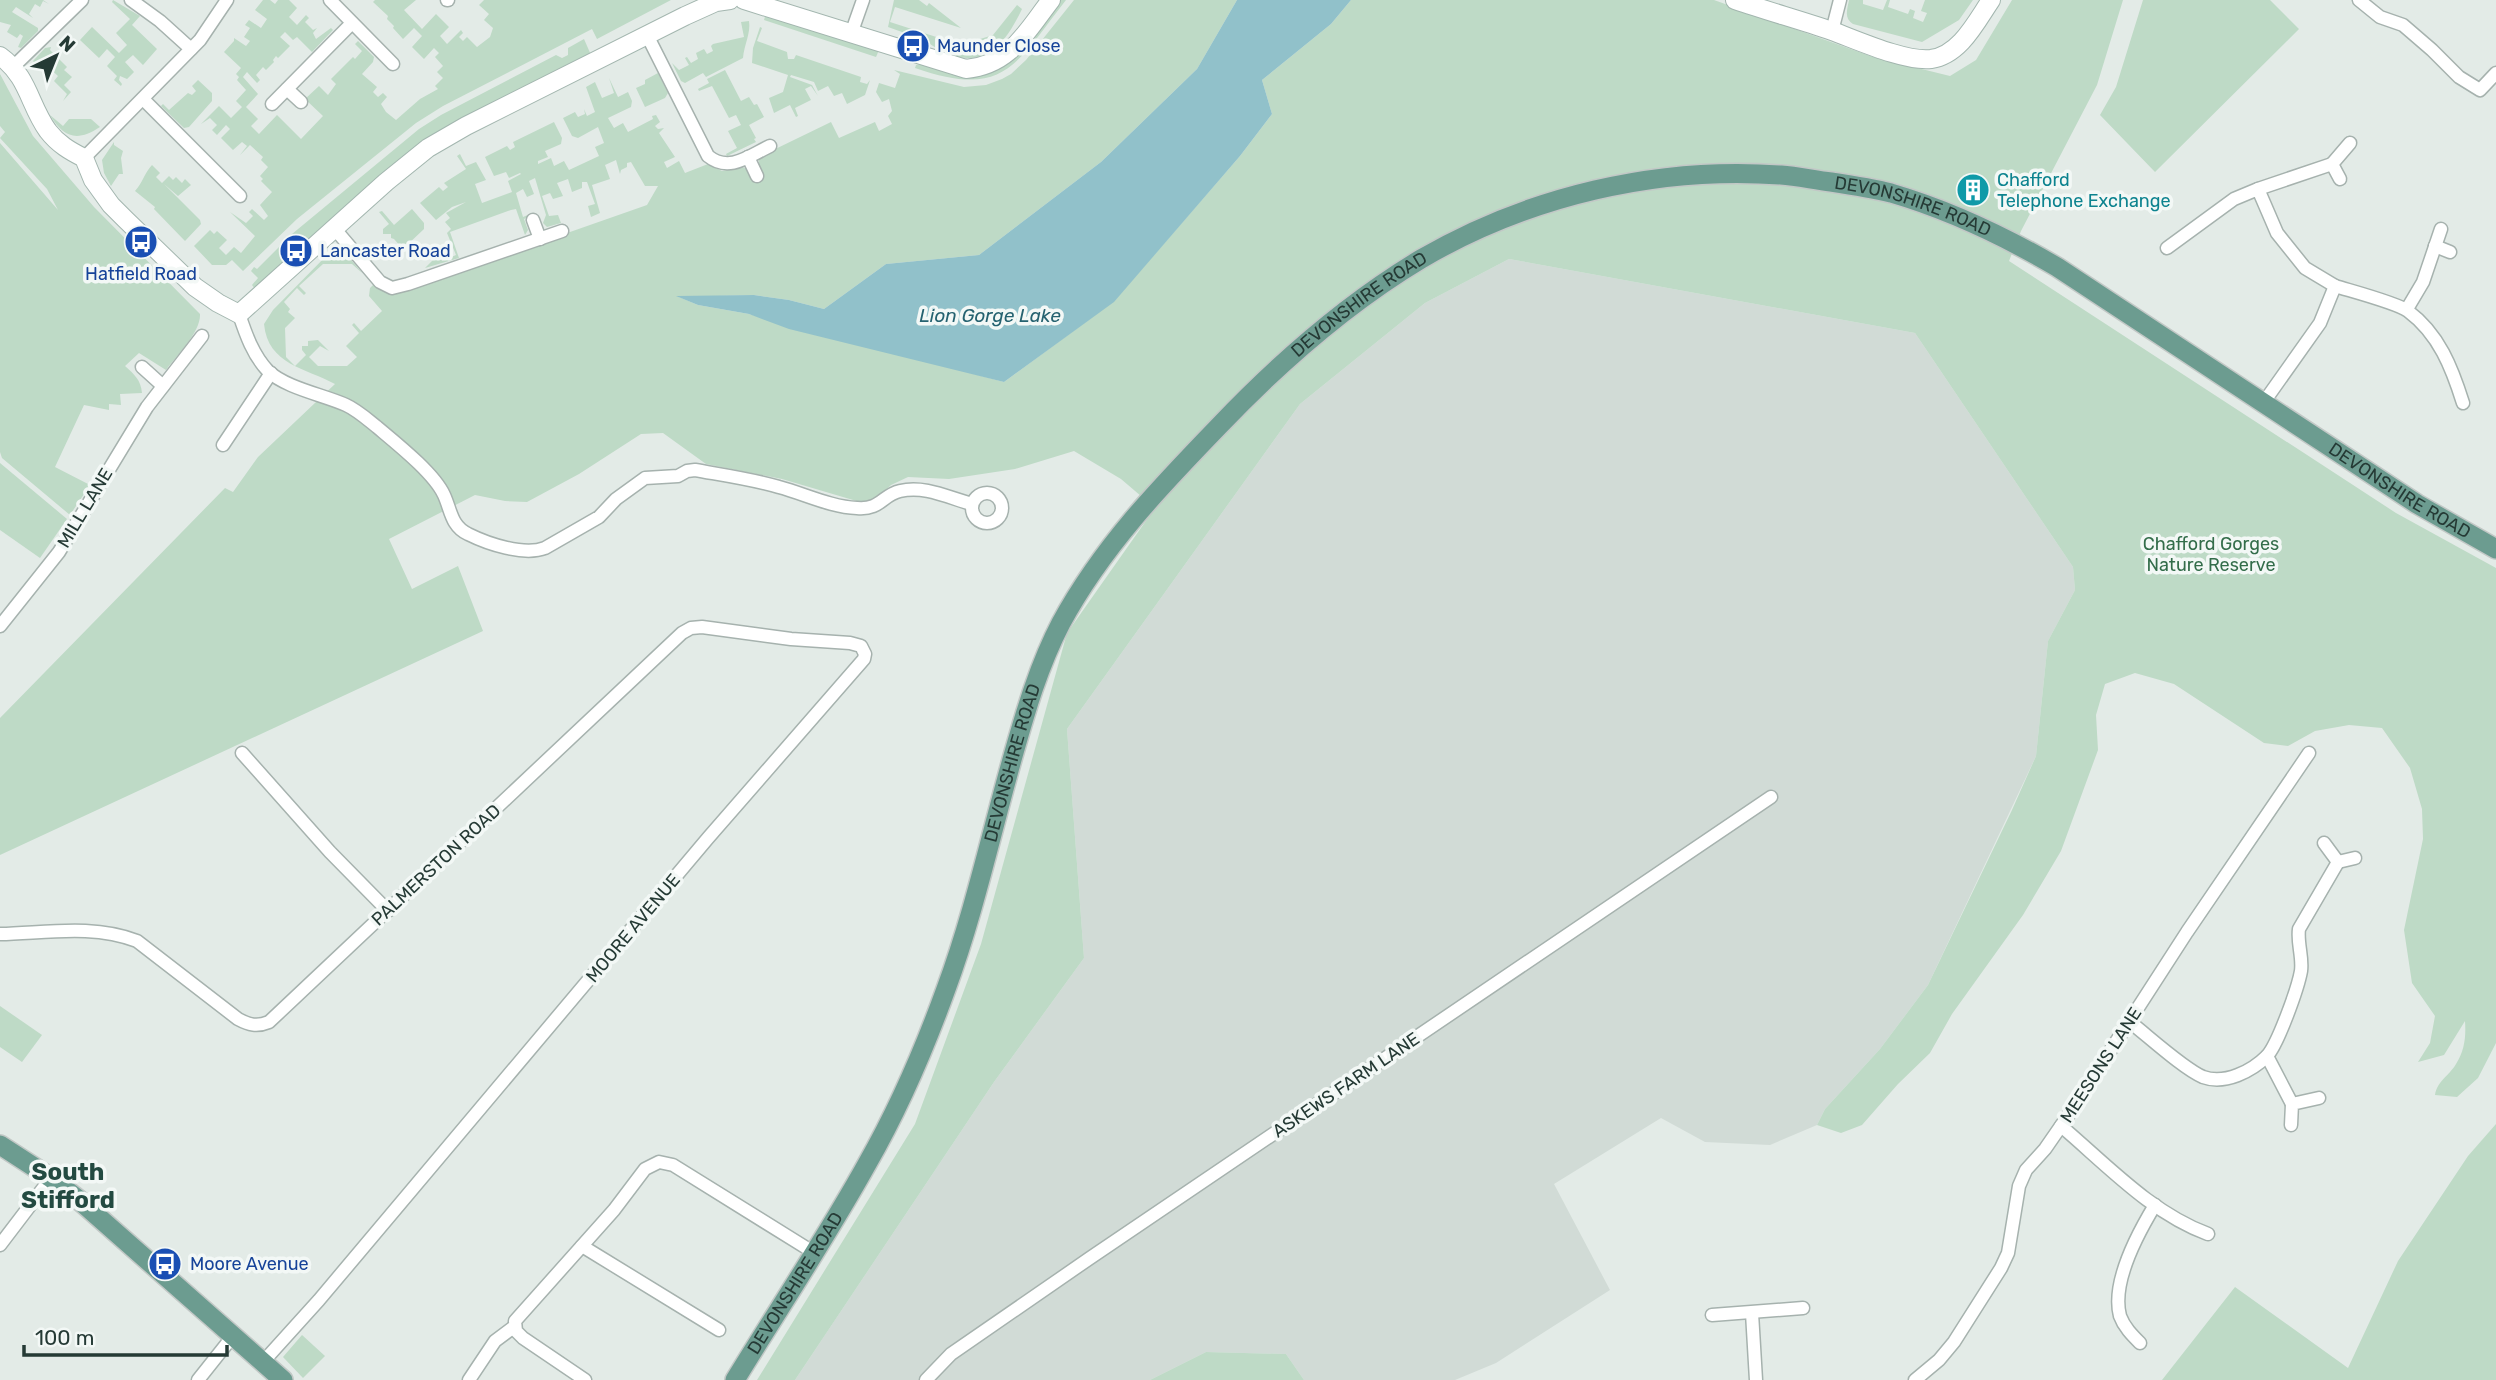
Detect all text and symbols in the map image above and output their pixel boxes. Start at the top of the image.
north arrow [21,21,91,91]
bus stop icon: Maunder Close [894,27,932,65]
text: N [54,31,80,57]
place label: Maunder Close [937,35,1061,57]
place label: Chafford Telephone Exchange [1997,169,2171,212]
building icon: Chafford Telephone Exchange [1954,171,1992,209]
street label: DEVONSHIRE ROAD [1833,172,1995,241]
bus stop icon: Hatfield Road [122,223,160,261]
bus stop icon: Lancaster Road [277,232,315,270]
place label: Lancaster Road [320,240,451,262]
street label: DEVONSHIRE ROAD [1287,247,1431,362]
place label: Hatfield Road [85,263,197,285]
water label: Lion Gorge Lake [919,304,1061,327]
street label: DEVONSHIRE ROAD [2324,438,2475,543]
street label: MILL LANE [53,464,117,552]
park label: Chafford Gorges Nature Reserve [2143,533,2279,576]
street label: DEVONSHIRE ROAD [979,681,1045,845]
street label: PALMERSTON ROAD [367,799,505,931]
street label: MOORE AVENUE [581,869,685,987]
street label: MEESONS LANE [2055,1003,2147,1127]
street label: ASKEWS FARM LANE [1268,1028,1424,1142]
district label: South Stifford [21,1158,115,1214]
street label: DEVONSHIRE ROAD [743,1208,848,1358]
bus stop icon: Moore Avenue [146,1245,184,1283]
place label: Moore Avenue [190,1253,309,1275]
scale bar [24,1314,228,1358]
text: 100 m [35,1325,94,1350]

